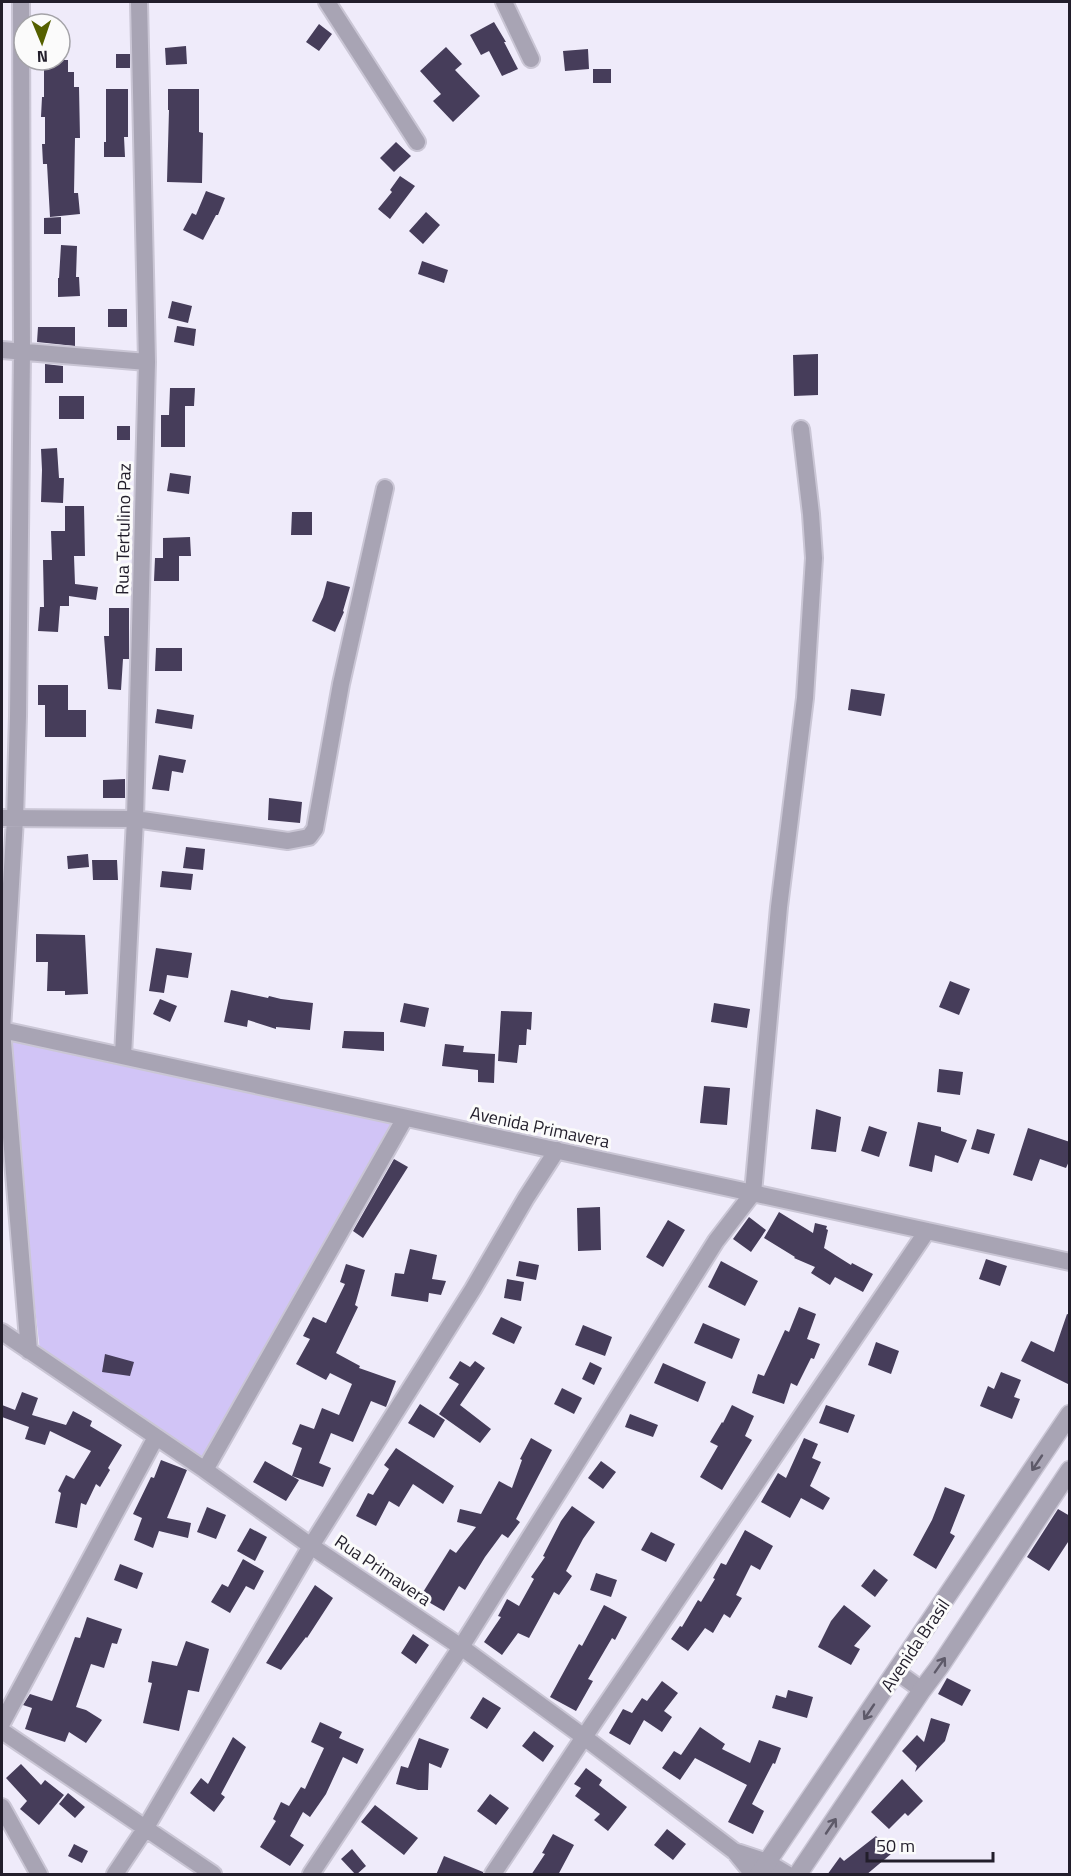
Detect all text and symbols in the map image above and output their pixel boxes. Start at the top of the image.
north arrow [12,12,72,72]
text: N [37,45,48,69]
street label: Rua Tertulino Paz [108,463,138,595]
street label: Avenida Primavera [468,1099,612,1155]
one-way arrow [1031,1454,1043,1471]
street label: Rua Primavera [329,1528,437,1612]
street label: Avenida Brasil [874,1593,956,1697]
one-way arrow [934,1657,946,1673]
one-way arrow [863,1703,875,1720]
one-way arrow [825,1818,837,1835]
scale bar [867,1825,993,1863]
text: 50 m [876,1832,915,1859]

